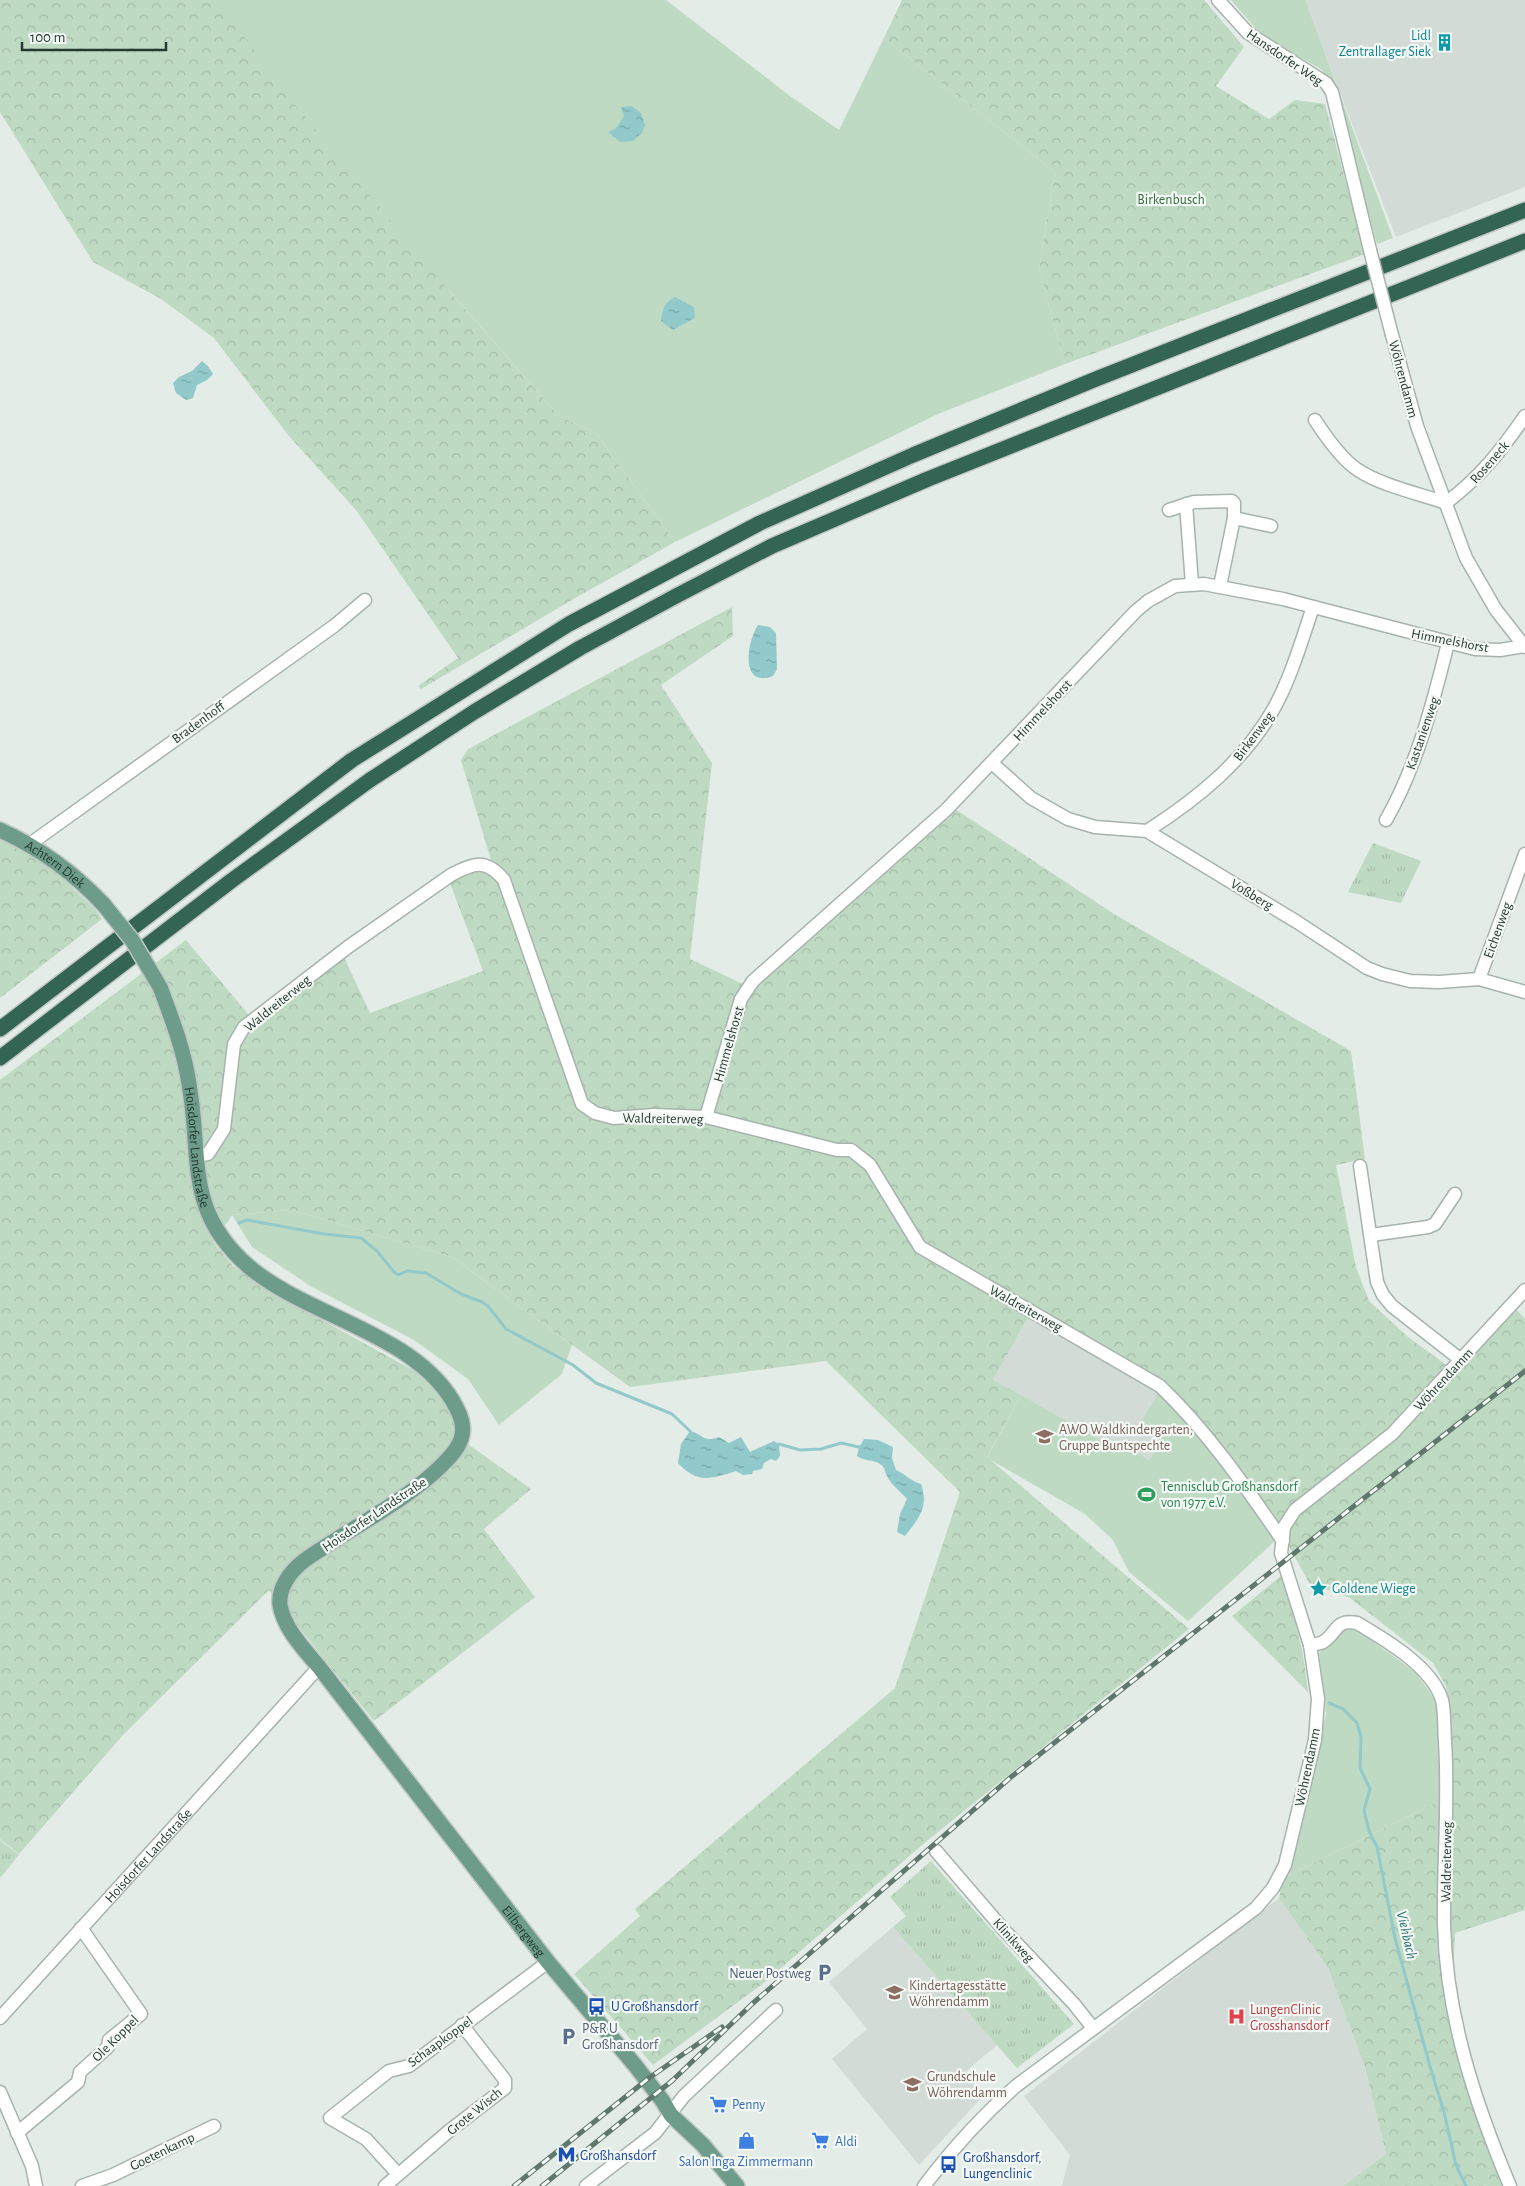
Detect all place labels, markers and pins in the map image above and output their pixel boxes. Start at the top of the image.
place label: Lidl Zentrallager Siek [1339,29,1432,59]
building icon: Lidl Zentrallager Siek [1435,33,1455,53]
place label: AWO Waldkindergarten, Gruppe Buntspechte [1059,1423,1193,1453]
school or university icon: AWO Waldkindergarten, Gruppe Buntspechte [1035,1427,1055,1447]
place label: Tennisclub Großhansdorf von 1977 e.V. [1161,1480,1298,1510]
sports icon: Tennisclub Großhansdorf von 1977 e.V. [1137,1484,1157,1504]
place icon: Goldene Wiege [1308,1578,1328,1598]
place label: Goldene Wiege [1332,1582,1416,1596]
parking icon: Neuer Postweg [815,1963,835,1983]
place label: Neuer Postweg [729,1967,811,1981]
place label: Kindertagesstätte Wöhrendamm [909,1979,1006,2009]
school or university icon: Kindertagesstätte Wöhrendamm [885,1983,905,2003]
bus stop icon: U Großhansdorf [587,1996,607,2016]
place label: U Großhansdorf [611,2000,699,2014]
place label: LungenClinic Grosshansdorf [1250,2003,1329,2033]
hospital icon: LungenClinic Grosshansdorf [1226,2007,1246,2027]
place label: P&R U Großhansdorf [582,2022,659,2052]
parking icon: P&R U Großhansdorf [558,2026,578,2046]
place label: Grundschule Wöhrendamm [927,2070,1007,2100]
school or university icon: Grundschule Wöhrendamm [903,2074,923,2094]
supermarket icon: Penny [708,2094,728,2114]
place label: Penny [732,2098,765,2112]
shop icon: Salon Inga Zimmermann [736,2131,756,2151]
supermarket icon: Aldi [811,2131,831,2151]
place label: Aldi [835,2135,857,2149]
metro station icon: Großhansdorf [556,2145,576,2165]
place label: Großhansdorf [580,2149,657,2163]
place label: Großhansdorf, Lungenclinic [963,2151,1042,2181]
place label: Salon Inga Zimmermann [679,2155,813,2169]
bus stop icon: Großhansdorf, Lungenclinic [939,2155,959,2175]

